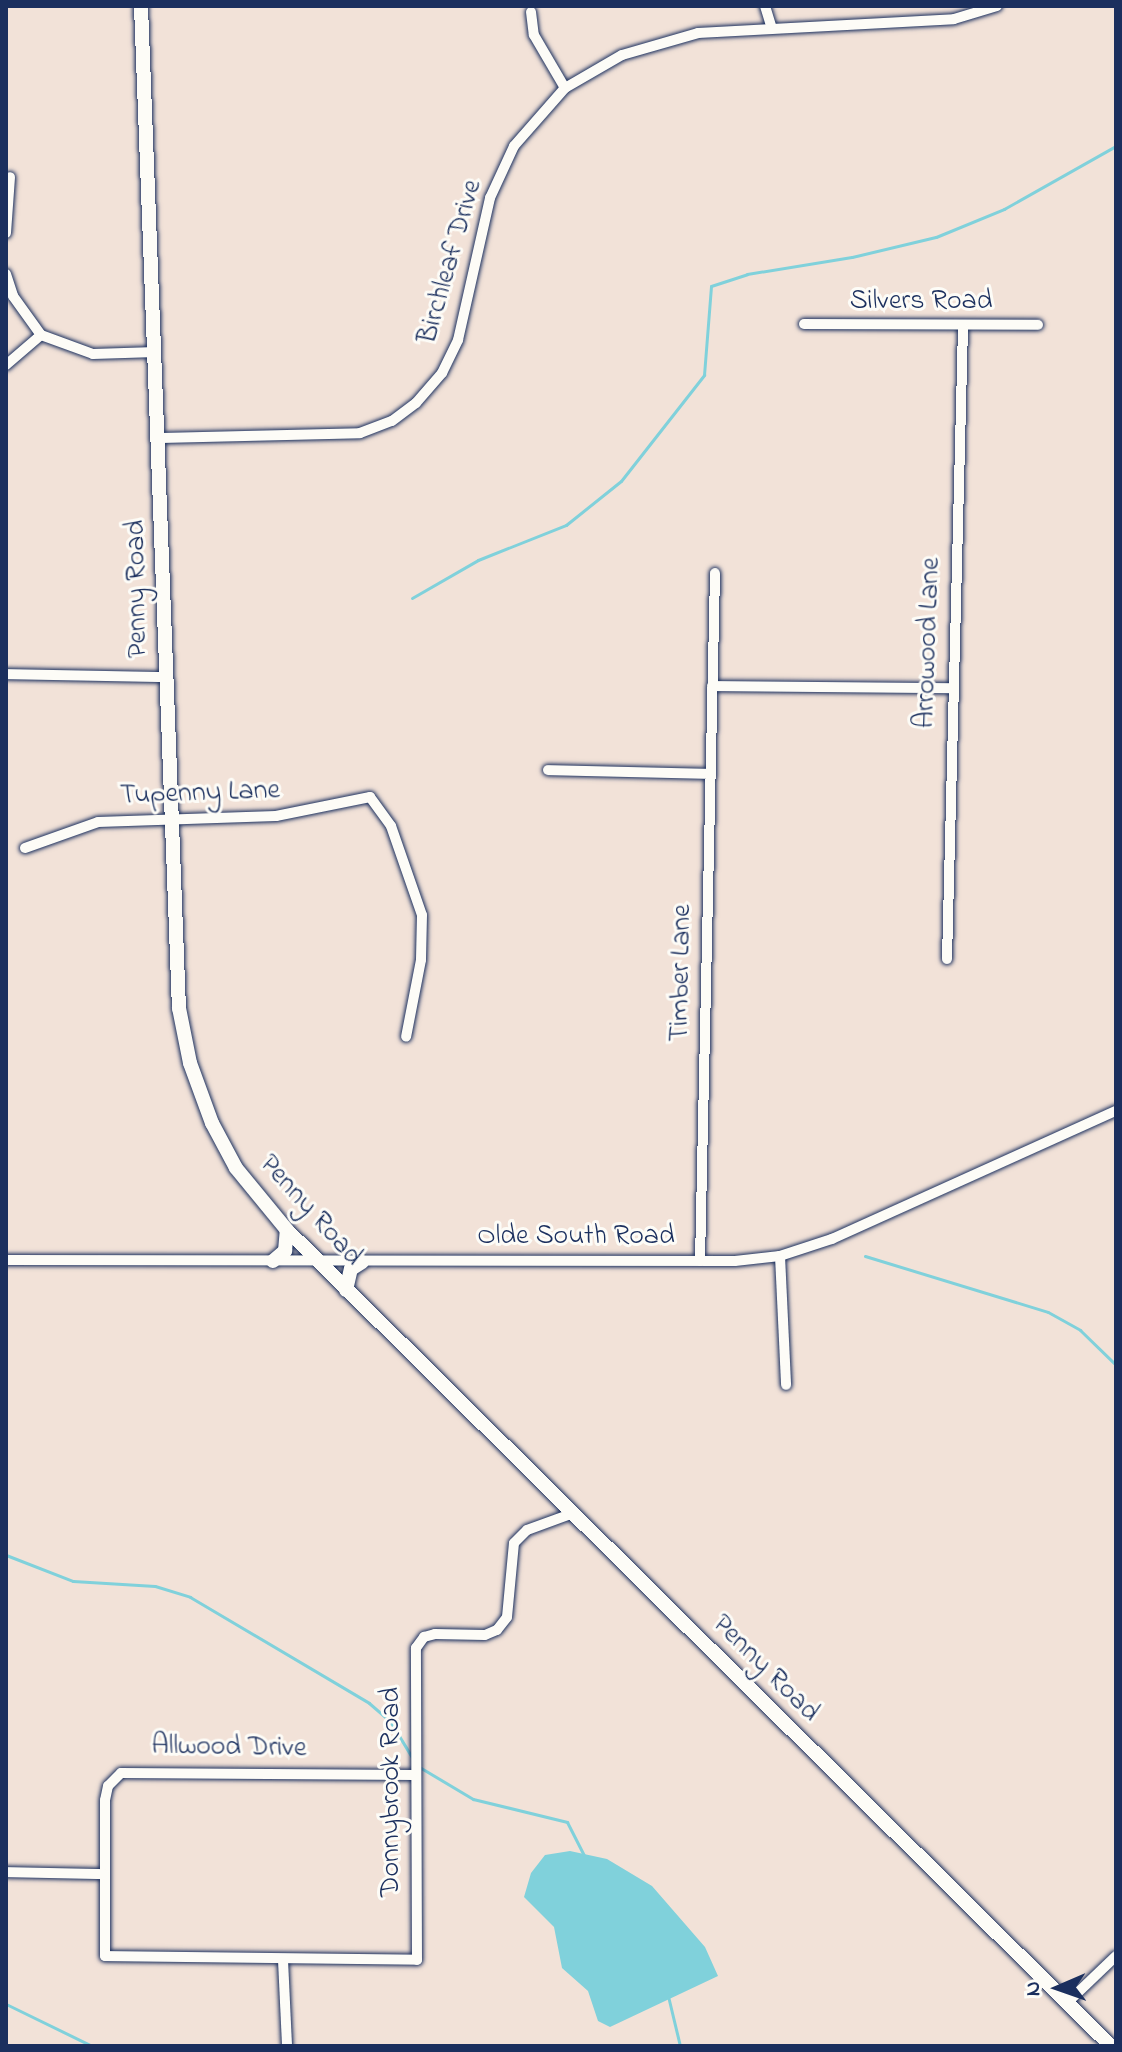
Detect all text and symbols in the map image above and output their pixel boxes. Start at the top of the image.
street label: Birchleaf Drive [412,176,490,348]
street label: Silvers Road [850,285,992,319]
street label: Penny Road [120,520,156,658]
street label: Arrowood Lane [909,557,949,729]
street label: Tupenny Lane [119,774,281,814]
street label: Timber Lane [664,904,700,1042]
street label: Penny Road [251,1148,369,1274]
street label: Olde South Road [477,1220,675,1254]
street label: Penny Road [704,1608,826,1730]
street label: Donnybrook Road [375,1687,409,1897]
street label: Allwood Drive [151,1730,307,1766]
north arrow [1018,1948,1098,2028]
text: N [1018,1981,1050,1997]

